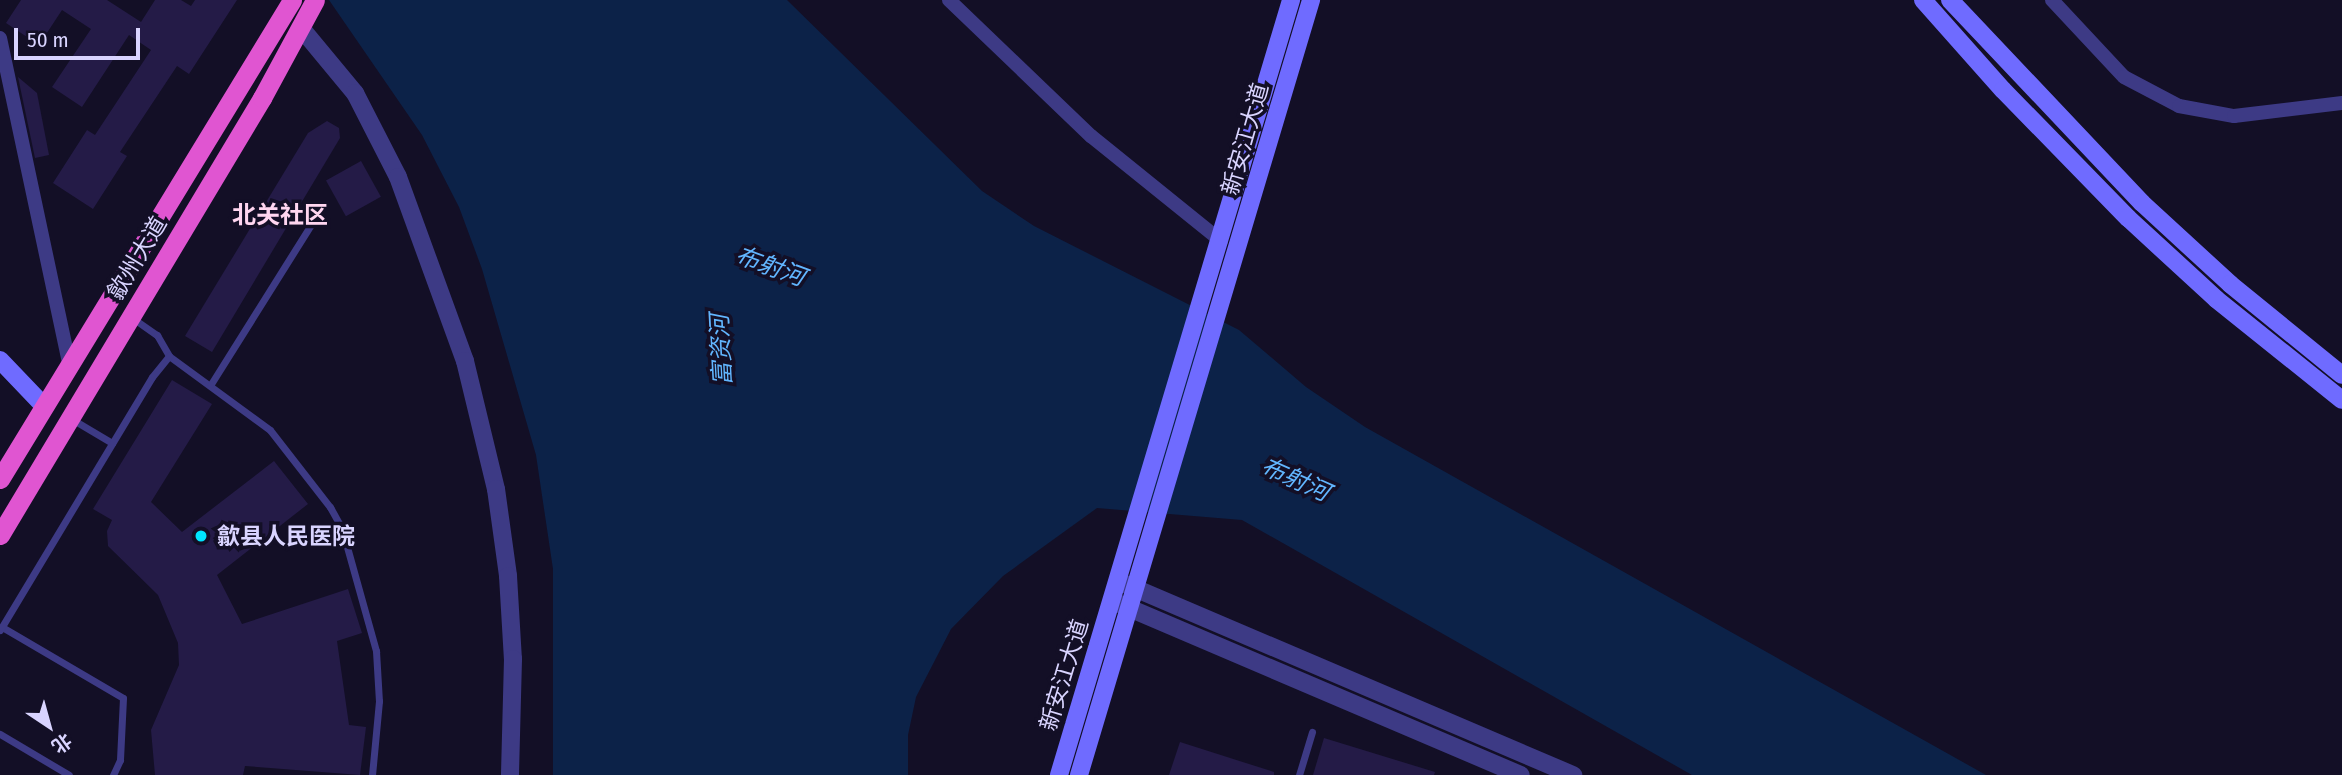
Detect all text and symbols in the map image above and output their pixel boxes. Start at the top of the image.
scale bar [18,14,144,58]
text: 50 m [27,27,69,53]
street label: 新安江大道 [1216,80,1274,198]
district label: 北关社区 [232,202,328,230]
street label: 歙州大道 [101,211,173,305]
water label: 布射河 [731,241,809,293]
water label: 富资河 [706,313,738,387]
water label: 布射河 [1256,452,1334,508]
place label: 歙县人民医院 [217,522,355,550]
marker: 歙县人民医院 [191,526,211,546]
street label: 新安江大道 [1034,616,1094,734]
north arrow [14,691,84,761]
text: 北 [47,728,76,758]

